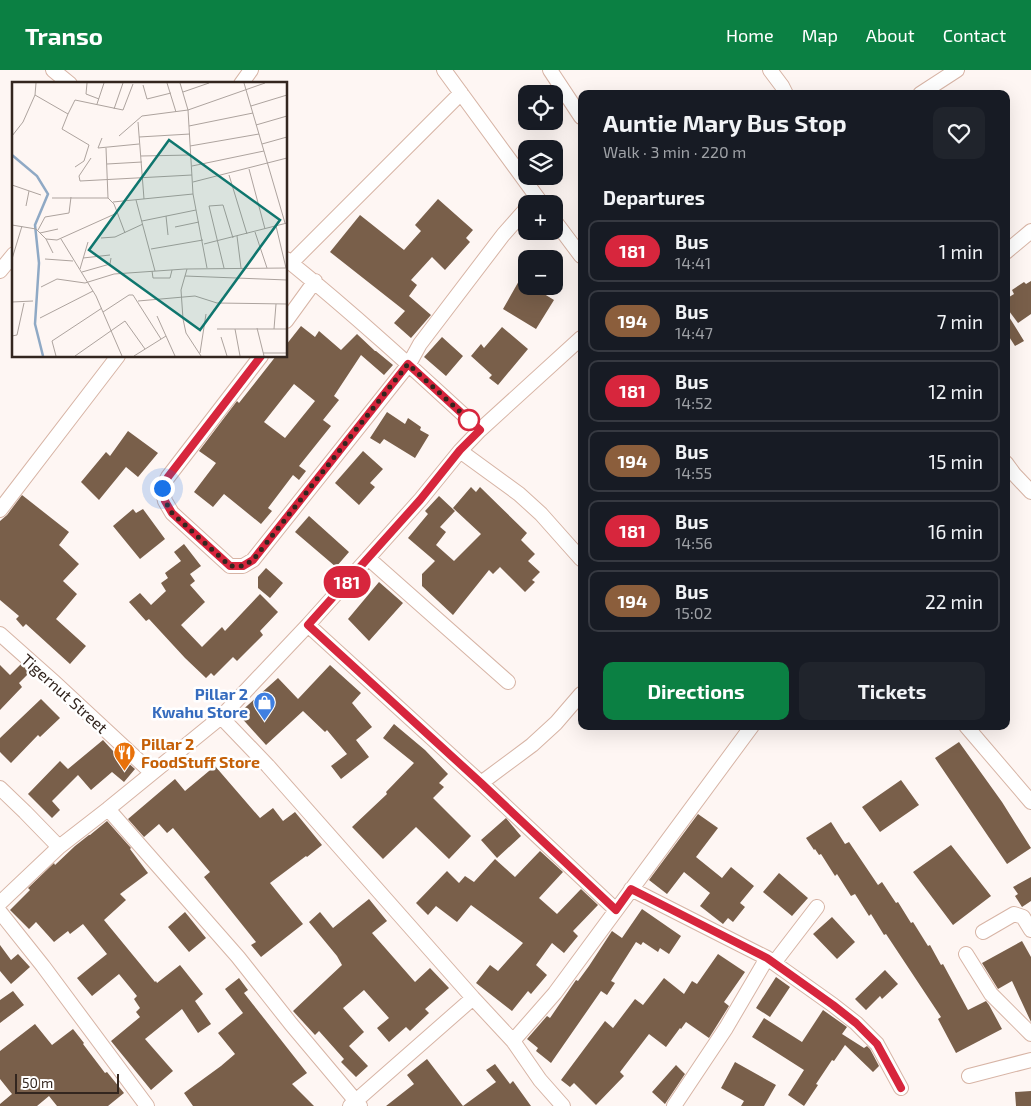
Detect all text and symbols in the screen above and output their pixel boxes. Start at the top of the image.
text: Transo [25,21,103,50]
text: Home [726,24,774,46]
text: Map [802,24,838,46]
text: About [866,24,915,46]
text: Contact [943,24,1006,46]
inset map [12,82,288,358]
map controls [518,85,563,295]
button: locate [518,85,563,130]
button: heart [933,107,985,159]
text: Auntie Mary Bus Stop [603,108,847,137]
button: layers [518,140,563,185]
text: Walk · 3 min · 220 m [603,142,746,161]
text: Departures [603,186,705,209]
button: + [518,195,563,240]
text: Bus [675,230,709,253]
text: 181 [619,240,646,262]
text: 1 min [939,240,983,263]
button: − [518,250,563,295]
text: 14:41 [675,253,711,272]
text: Bus [675,300,709,323]
text: 194 [618,310,647,332]
text: 7 min [937,310,983,333]
text: 14:47 [675,323,713,342]
text: Bus [675,370,709,393]
text: 181 [619,380,646,402]
text: 12 min [928,380,983,403]
text: 14:52 [675,393,713,412]
unlabelled marker [458,409,480,431]
text: Bus [675,440,709,463]
text: 194 [618,450,647,472]
text: 15 min [929,450,983,473]
text: 14:55 [675,463,712,482]
your location [150,476,175,501]
text: Bus [675,510,709,533]
text: 181 [619,520,646,542]
text: 16 min [928,520,983,543]
text: 14:56 [675,533,713,552]
line badge: 181 [318,566,376,598]
text: 181 [334,571,360,593]
text: Bus [675,580,709,603]
text: 194 [618,590,647,612]
text: 22 min [925,590,983,613]
text: 15:02 [675,603,712,622]
street label: Tigernut Street [18,649,112,737]
button: Directions [603,662,789,720]
button: Tickets [799,662,985,720]
place label: Pillar 2 Kwahu Store [152,684,248,721]
shop icon: Pillar 2 Kwahu Store [252,690,276,721]
place label: Pillar 2 FoodStuff Store [141,734,260,771]
restaurant icon: Pillar 2 FoodStuff Store [113,740,137,771]
scale bar [15,1071,119,1094]
text: 50 m [22,1074,53,1091]

